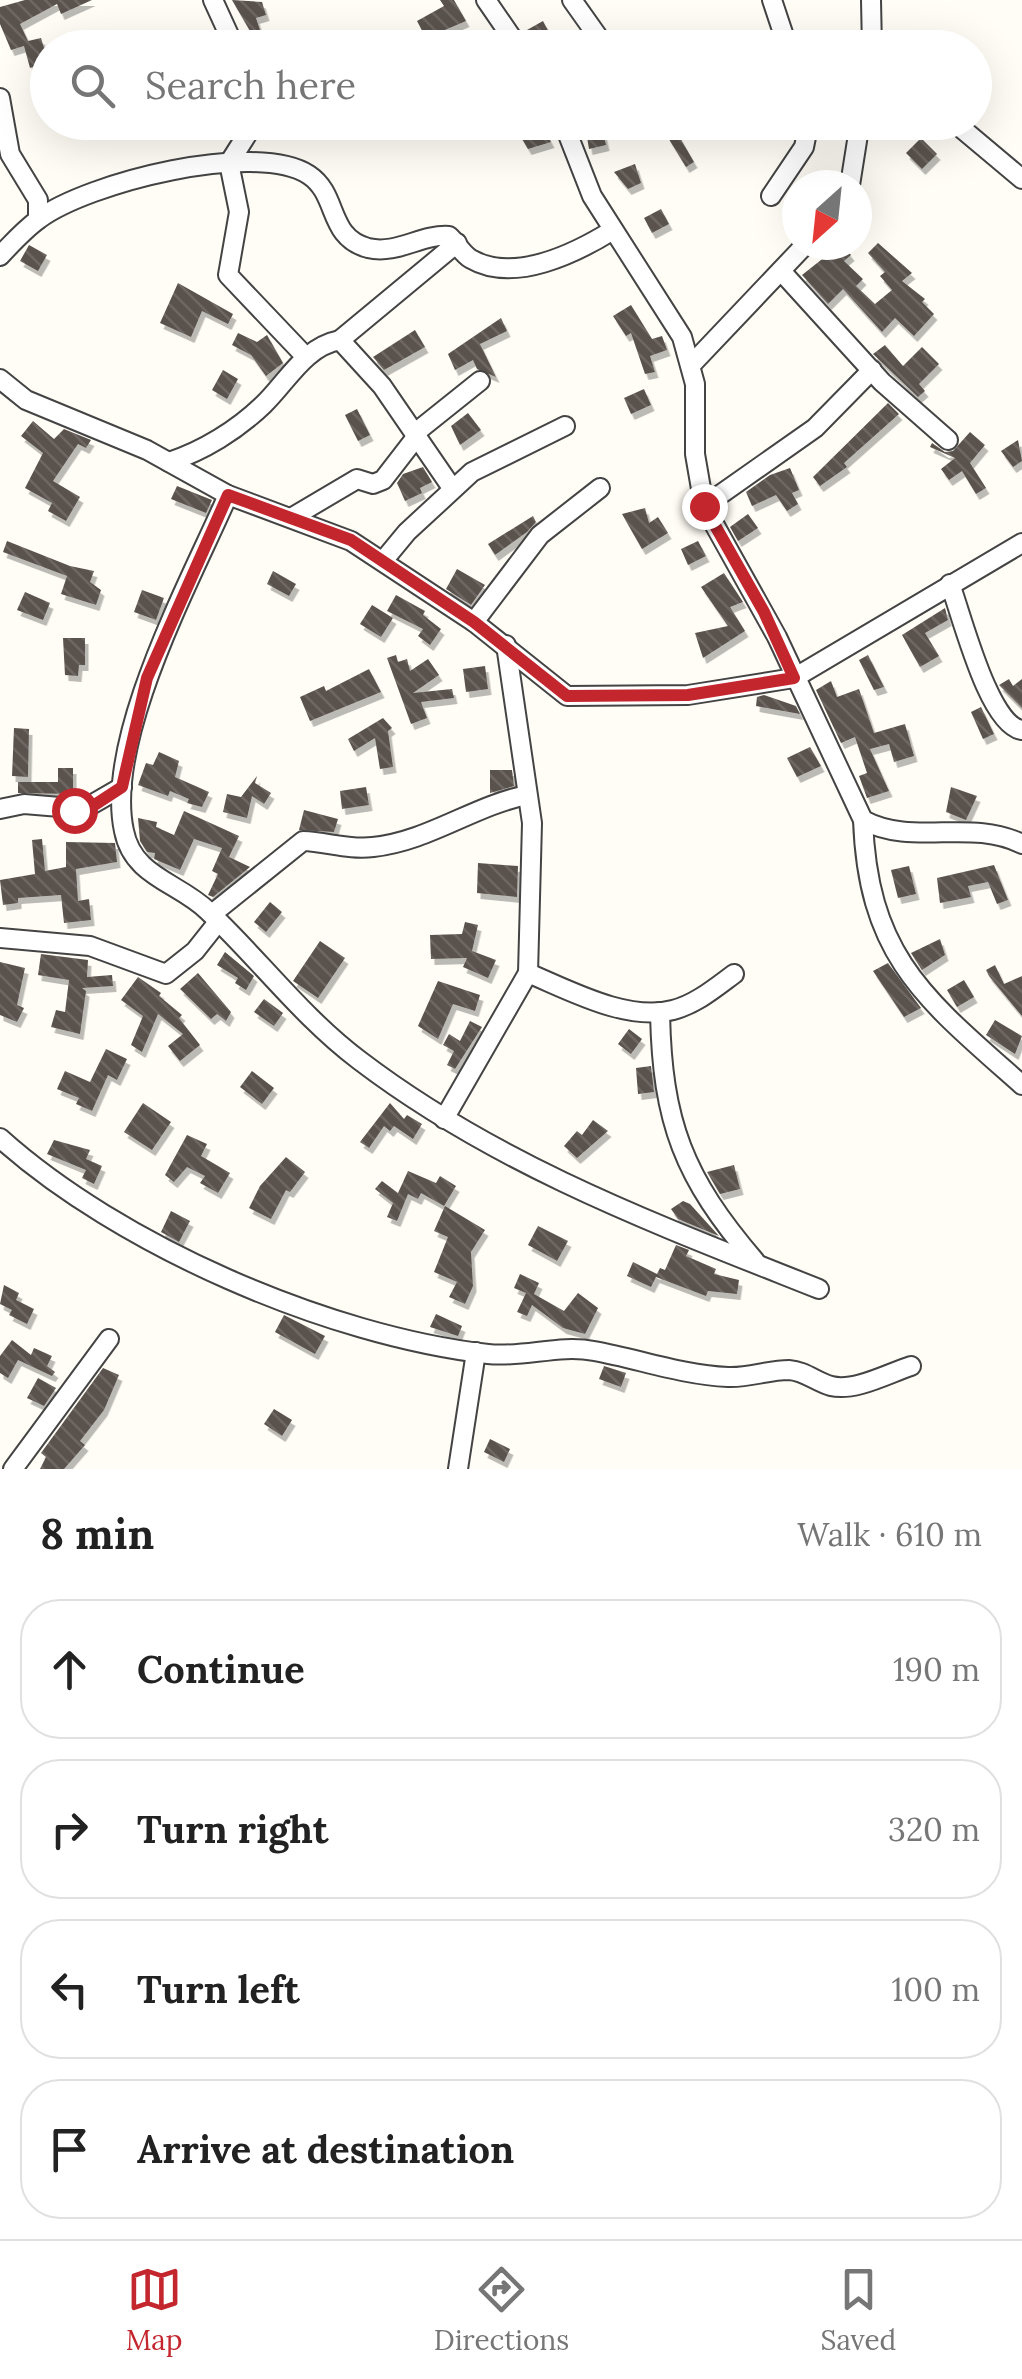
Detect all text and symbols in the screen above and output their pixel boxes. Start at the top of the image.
search box [30,30,992,140]
icon: search [65,58,120,113]
text: Search here [145,61,356,109]
north arrow [782,170,872,260]
route end [682,484,728,530]
route start [52,788,98,834]
text: 8 min [40,1507,154,1561]
text: Walk · 610 m [797,1514,982,1555]
icon: ahead [42,1642,97,1697]
text: Continue [137,1645,305,1693]
text: 190 m [893,1649,980,1690]
icon: right [42,1802,97,1857]
text: Turn right [137,1805,328,1853]
text: 320 m [888,1809,980,1850]
icon: left [42,1962,97,2017]
text: Turn left [137,1965,300,2013]
text: 100 m [892,1969,980,2010]
icon: arrive [42,2122,97,2177]
text: Arrive at destination [137,2125,514,2173]
tab: Map [126,2262,183,2358]
tab: Directions [434,2262,569,2358]
tab: Saved [821,2262,896,2358]

